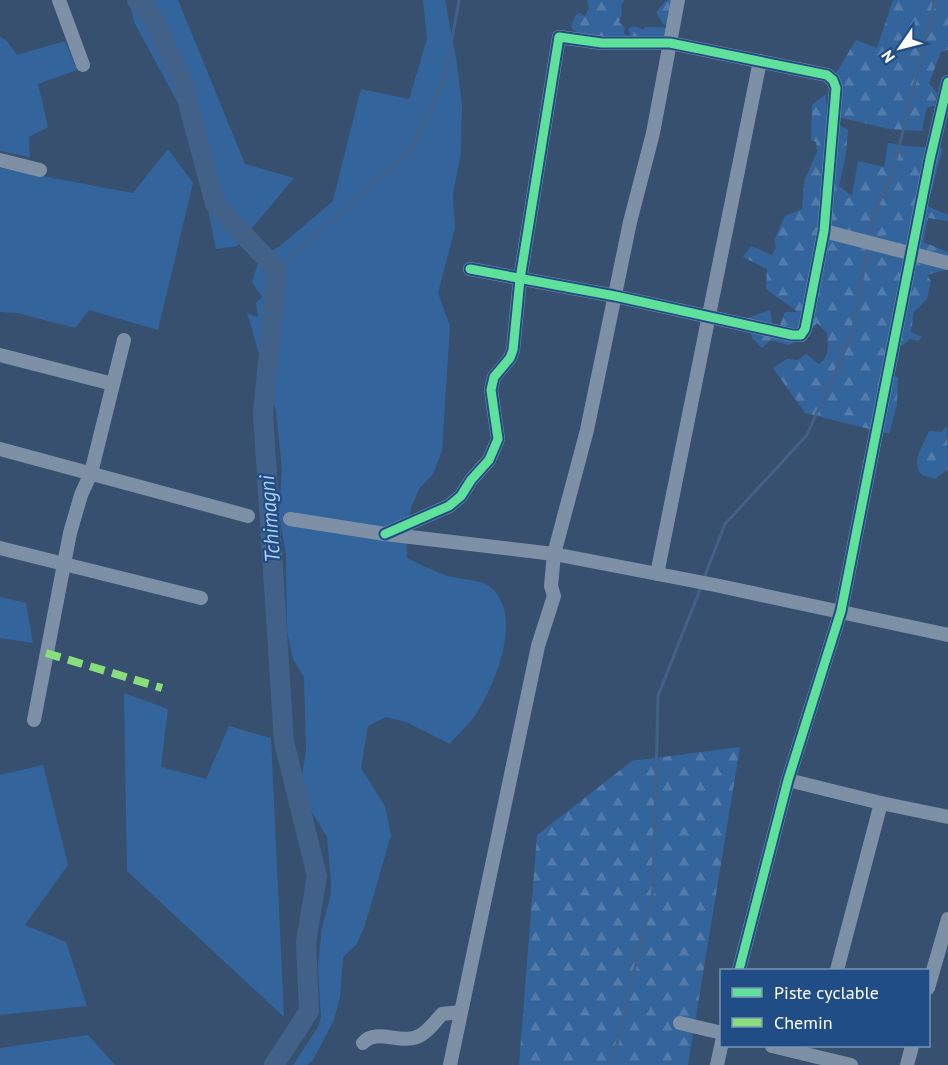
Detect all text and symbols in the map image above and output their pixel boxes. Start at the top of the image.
north arrow [870,18,930,78]
text: N [877,47,899,67]
water label: Tchimagni [253,474,286,564]
legend [720,969,930,1047]
text: Piste cyclable [774,981,879,1004]
text: Chemin [774,1011,833,1034]

